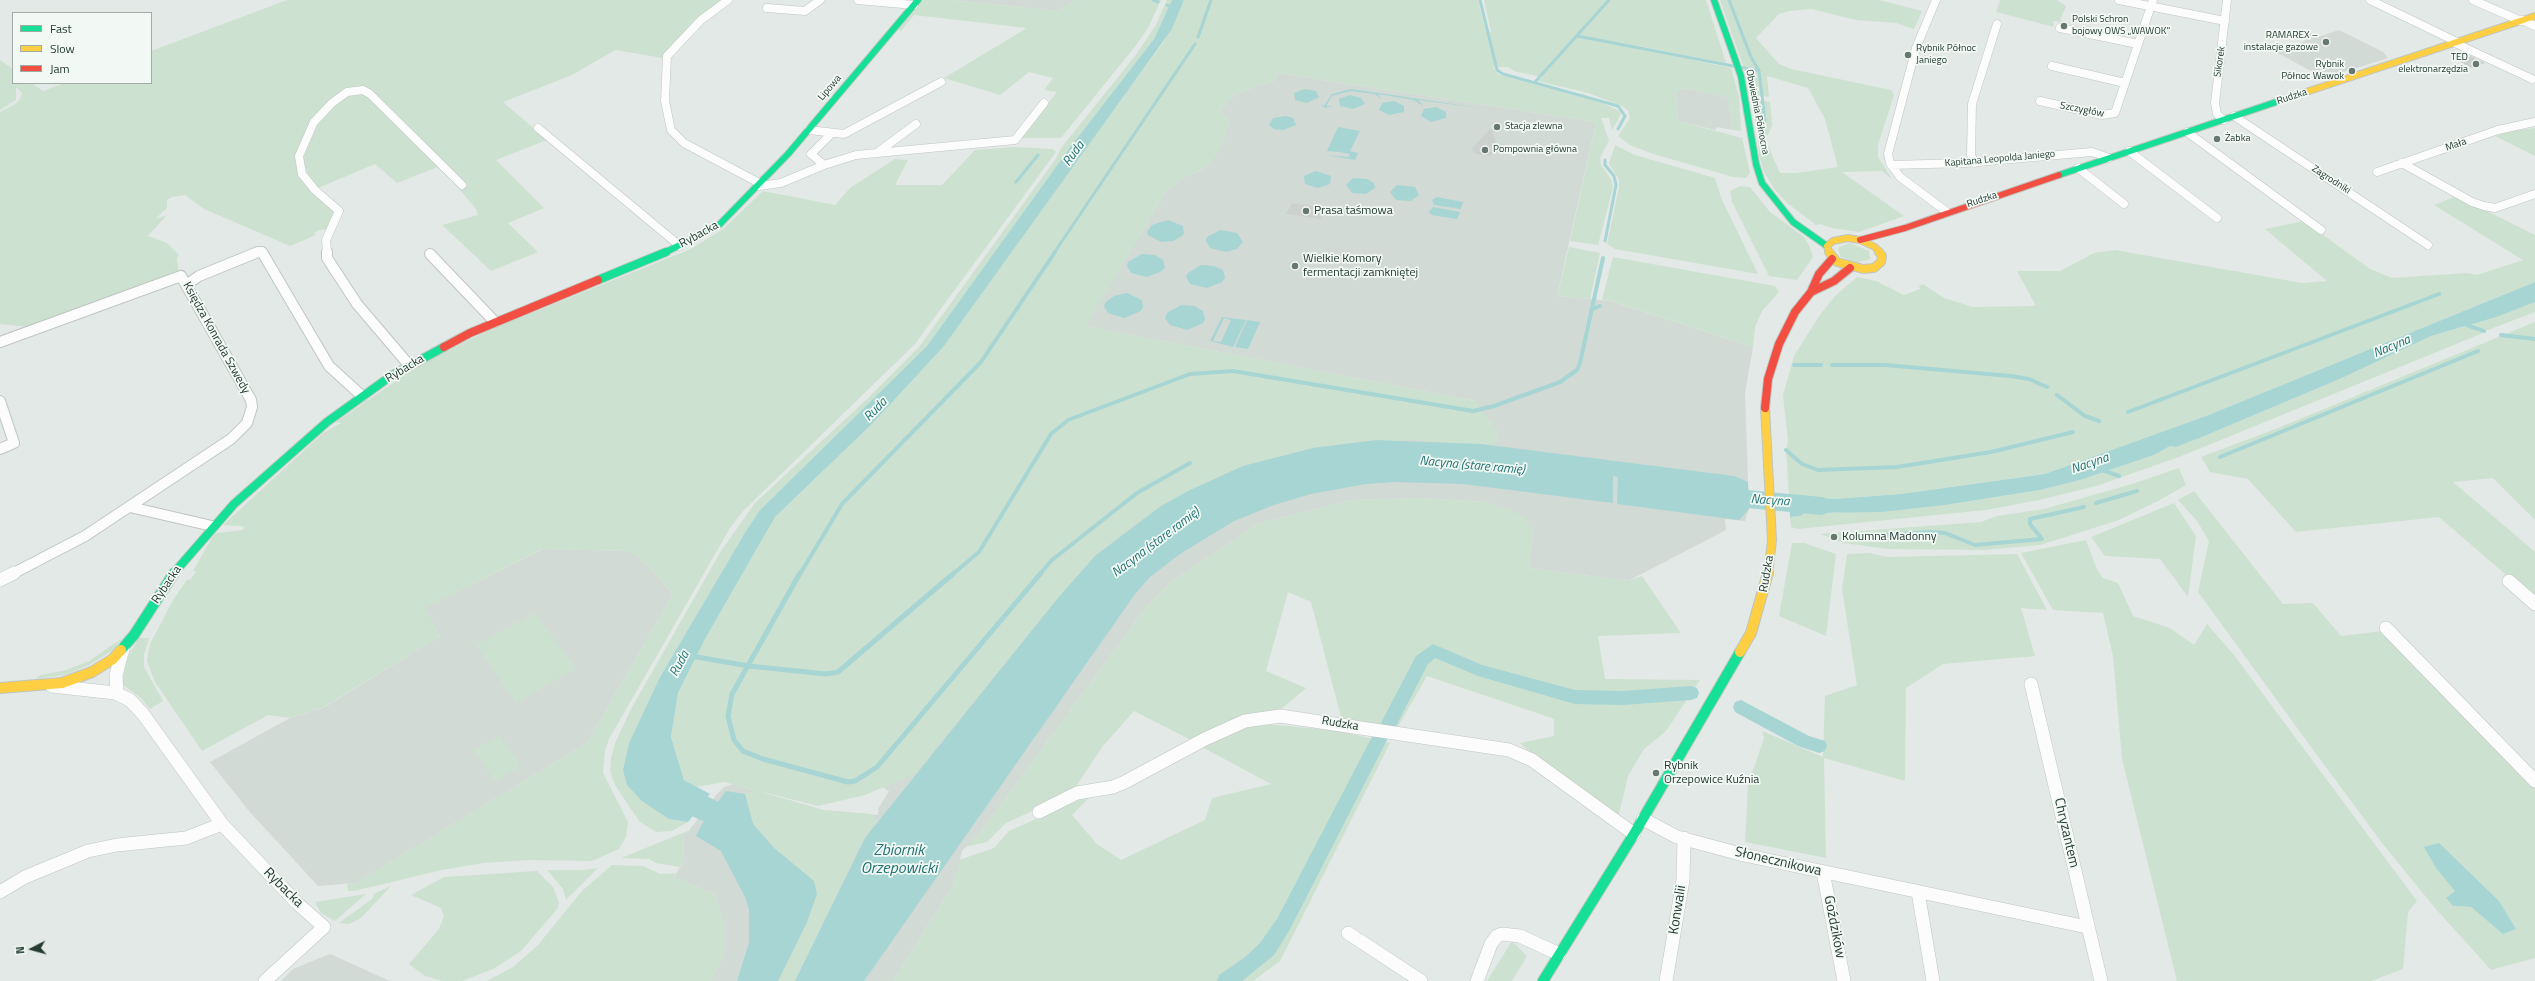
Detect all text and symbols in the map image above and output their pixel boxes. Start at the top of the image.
legend [12,12,152,84]
place label: Polski Schron bojowy OWS „WAWOK” [2072,14,2170,38]
text: Fast [50,19,72,38]
marker: Polski Schron bojowy OWS „WAWOK” [2059,21,2069,31]
place label: RAMAREX – instalacje gazowe [2244,30,2318,54]
marker: RAMAREX – instalacje gazowe [2321,37,2331,47]
text: Slow [50,39,75,58]
place label: Rybnik Północ Janiego [1916,43,1976,66]
street label: Sikorek [2212,46,2228,78]
marker: Rybnik Północ Janiego [1903,50,1913,60]
place label: TED elektronarzędzia [2398,52,2468,76]
text: Jam [50,59,70,78]
place label: Rybnik Północ Wawok [2281,59,2344,82]
marker: TED elektronarzędzia [2471,59,2481,69]
marker: Rybnik Północ Wawok [2347,66,2357,76]
street label: Obwiednia Północna [1743,68,1771,156]
street label: Lipowa [816,73,844,103]
street label: Rudzka [2275,86,2309,108]
street label: Szczygłów [2059,100,2105,120]
place label: Stacja zlewna [1505,121,1562,133]
marker: Stacja zlewna [1492,122,1502,132]
place label: Żabka [2225,133,2250,145]
marker: Żabka [2212,134,2222,144]
street label: Mała [2444,136,2468,154]
water label: Ruda [1060,139,1088,169]
place label: Pompownia główna [1493,144,1577,156]
marker: Pompownia główna [1480,145,1490,155]
street label: Kapitana Leopolda Janiego [1944,148,2056,170]
street label: Zagrodniki [2309,163,2353,197]
street label: Rudzka [1965,189,1999,211]
place label: Prasa taśmowa [1314,204,1393,218]
marker: Prasa taśmowa [1301,206,1311,216]
street label: Rybacka [677,218,721,252]
place label: Wielkie Komory fermentacji zamkniętej [1303,252,1418,280]
marker: Wielkie Komory fermentacji zamkniętej [1290,261,1300,271]
street label: Księdza Konrada Szwedy [179,280,253,396]
water label: Nacyna [2371,332,2413,362]
street label: Rybacka [383,352,427,386]
water label: Ruda [861,395,891,425]
water label: Nacyna [2069,450,2111,478]
water label: Nacyna (stare ramię) [1419,454,1525,478]
water label: Nacyna [1750,492,1790,510]
water label: Nacyna (stare ramię) [1109,505,1203,581]
place label: Kolumna Madonny [1842,530,1937,544]
marker: Kolumna Madonny [1829,532,1839,542]
street label: Rudzka [1757,554,1777,594]
street label: Rybacka [149,563,185,607]
water label: Ruda [667,649,693,679]
street label: Rudzka [1320,714,1360,734]
place label: Rybnik Orzepowice Kuźnia [1664,759,1759,787]
marker: Rybnik Orzepowice Kuźnia [1651,768,1661,778]
street label: Chryzantem [2050,796,2082,870]
water label: Zbiornik Orzepowicki [861,841,937,879]
street label: Słonecznikowa [1733,844,1823,880]
street label: Rybacka [260,865,306,911]
street label: Konwalii [1666,884,1690,936]
street label: Goździków [1820,894,1848,960]
north arrow [12,929,52,969]
text: N [12,946,28,955]

